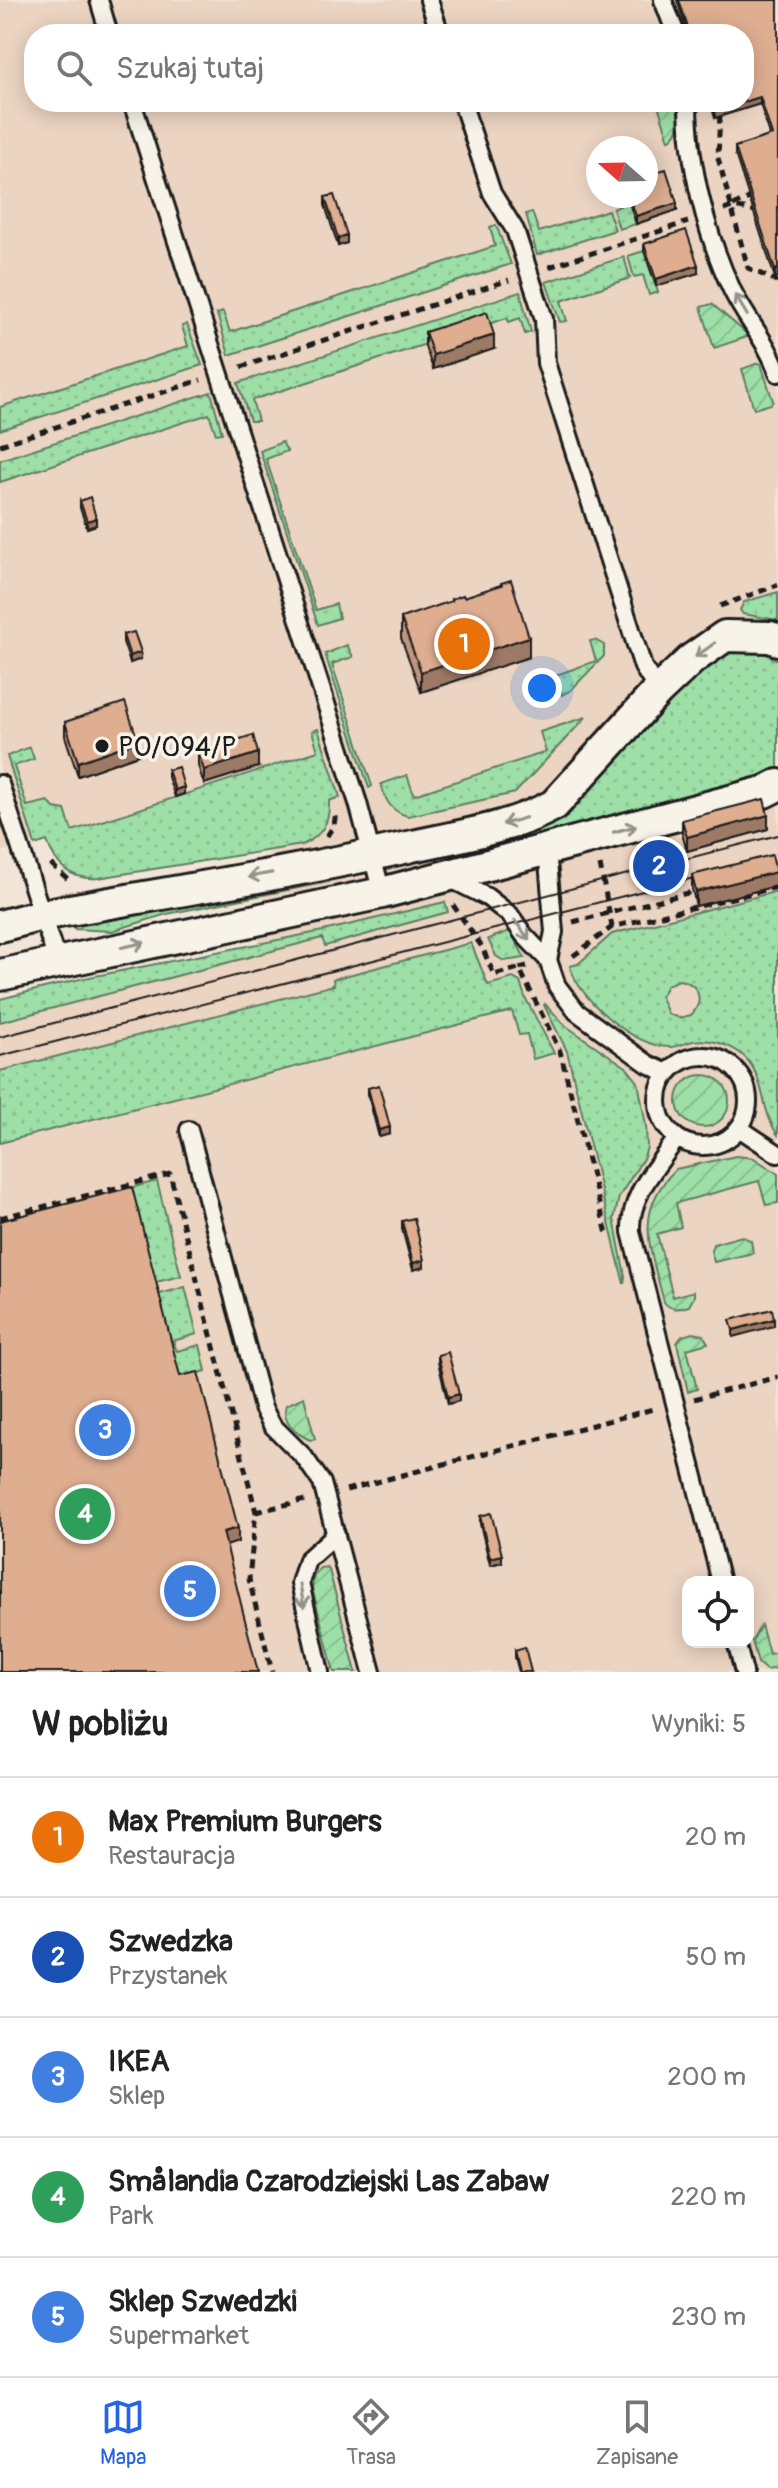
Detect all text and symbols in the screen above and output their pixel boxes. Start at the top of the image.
search box [24,24,754,112]
icon: search [52,46,96,90]
text: Szukaj tutaj [116,50,264,87]
north arrow [586,136,658,208]
one-way arrow [732,294,748,317]
pin: 1 [438,614,490,674]
one-way arrow [695,641,716,658]
your location [522,668,562,708]
place label: PO/094/P [118,730,237,765]
marker: PO/094/P [93,737,111,755]
one-way arrow [501,814,527,829]
one-way arrow [611,820,637,835]
pin: 2 [633,836,685,896]
one-way arrow [247,869,273,884]
one-way arrow [514,919,530,941]
one-way arrow [120,937,146,952]
pin: 3 [79,1400,131,1460]
pin: 4 [59,1484,111,1544]
pin: 5 [164,1561,216,1621]
map controls [682,1576,754,1648]
button: locate [682,1576,754,1648]
one-way arrow [296,1583,311,1609]
text: W pobliżu [32,1703,168,1746]
text: Wyniki: 5 [651,1708,746,1740]
text: Max Premium Burgers [108,1803,382,1840]
text: 1 [53,1821,63,1853]
text: 20 m [685,1821,746,1853]
text: Restauracja [108,1840,235,1872]
text: Szwedzka [108,1923,233,1960]
text: 2 [51,1941,65,1973]
text: 50 m [685,1941,746,1973]
text: Przystanek [108,1960,228,1992]
text: IKEA [108,2043,170,2080]
text: 3 [51,2061,65,2093]
text: 200 m [667,2061,746,2093]
text: Sklep [108,2080,165,2112]
text: Smålandia Czarodziejski Las Zabaw [108,2163,549,2200]
text: 4 [50,2181,66,2213]
text: 220 m [670,2181,746,2213]
text: Park [108,2200,154,2232]
text: Sklep Szwedzki [108,2283,297,2320]
text: 5 [51,2301,65,2333]
text: 230 m [671,2301,746,2333]
text: Supermarket [108,2320,249,2352]
tab: Mapa [100,2395,147,2471]
tab: Trasa [346,2395,396,2471]
tab: Zapisane [596,2395,678,2471]

